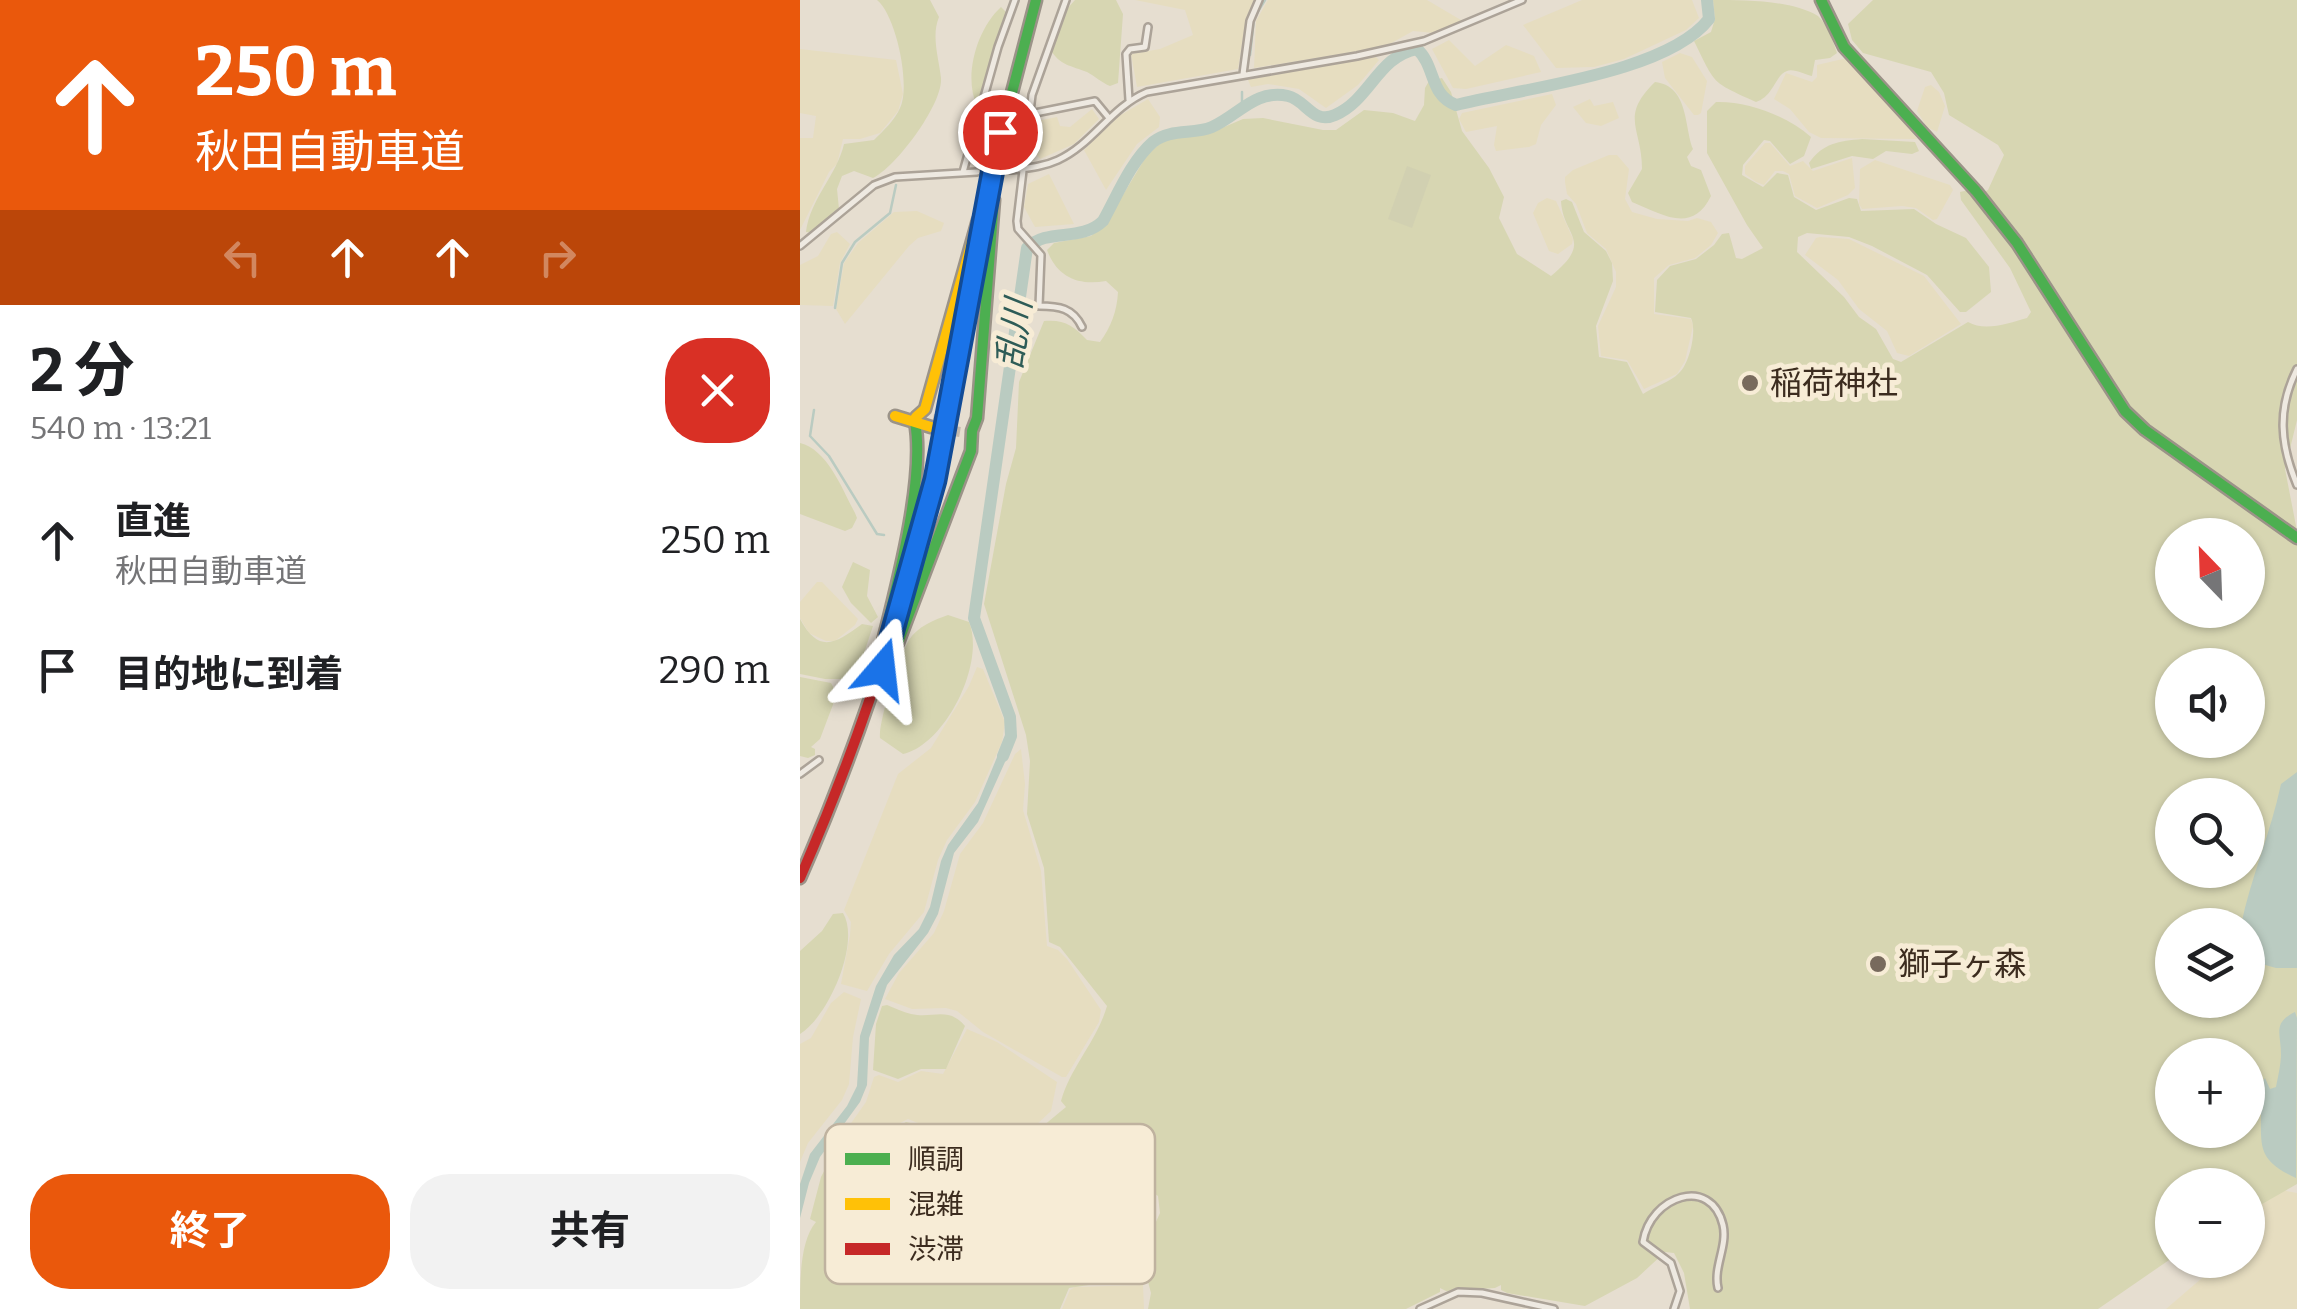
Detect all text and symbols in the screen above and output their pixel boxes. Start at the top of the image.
text: 250 m [195,30,397,114]
icon: ahead [30,40,160,170]
pin [958,90,1043,175]
icon: arrive [973,105,1028,160]
text: 秋田自動車道 [195,125,465,179]
icon: left [215,230,270,285]
icon: ahead [320,230,375,285]
icon: ahead [425,230,480,285]
icon: right [530,230,585,285]
water label: 乱川 [988,292,1040,372]
text: 2 分 [30,335,135,407]
button: close [665,338,770,443]
place label: 稲荷神社 [1770,364,1898,402]
marker: 稲荷神社 [1739,372,1761,394]
text: 540 m · 13:21 [30,409,211,447]
text: 直進 [115,498,191,544]
icon: ahead [30,513,85,568]
text: 250 m [661,517,770,563]
north arrow [2155,518,2265,628]
map controls [2155,518,2265,1278]
text: 秋田自動車道 [115,552,307,590]
position arrow [830,617,934,721]
icon: arrive [30,643,85,698]
text: 290 m [659,647,770,693]
button: sound [2155,648,2265,758]
text: 目的地に到着 [115,651,343,697]
button: search [2155,778,2265,888]
button: layers [2155,908,2265,1018]
place label: 獅子ヶ森 [1898,945,2026,983]
marker: 獅子ヶ森 [1867,953,1889,975]
button: + [2155,1038,2265,1148]
legend [825,1124,1155,1284]
text: 順調 [908,1143,964,1176]
button: − [2155,1168,2265,1278]
button: 終了 [30,1174,390,1289]
button: 共有 [410,1174,770,1289]
text: 混雑 [908,1188,964,1221]
text: 渋滞 [908,1233,964,1266]

